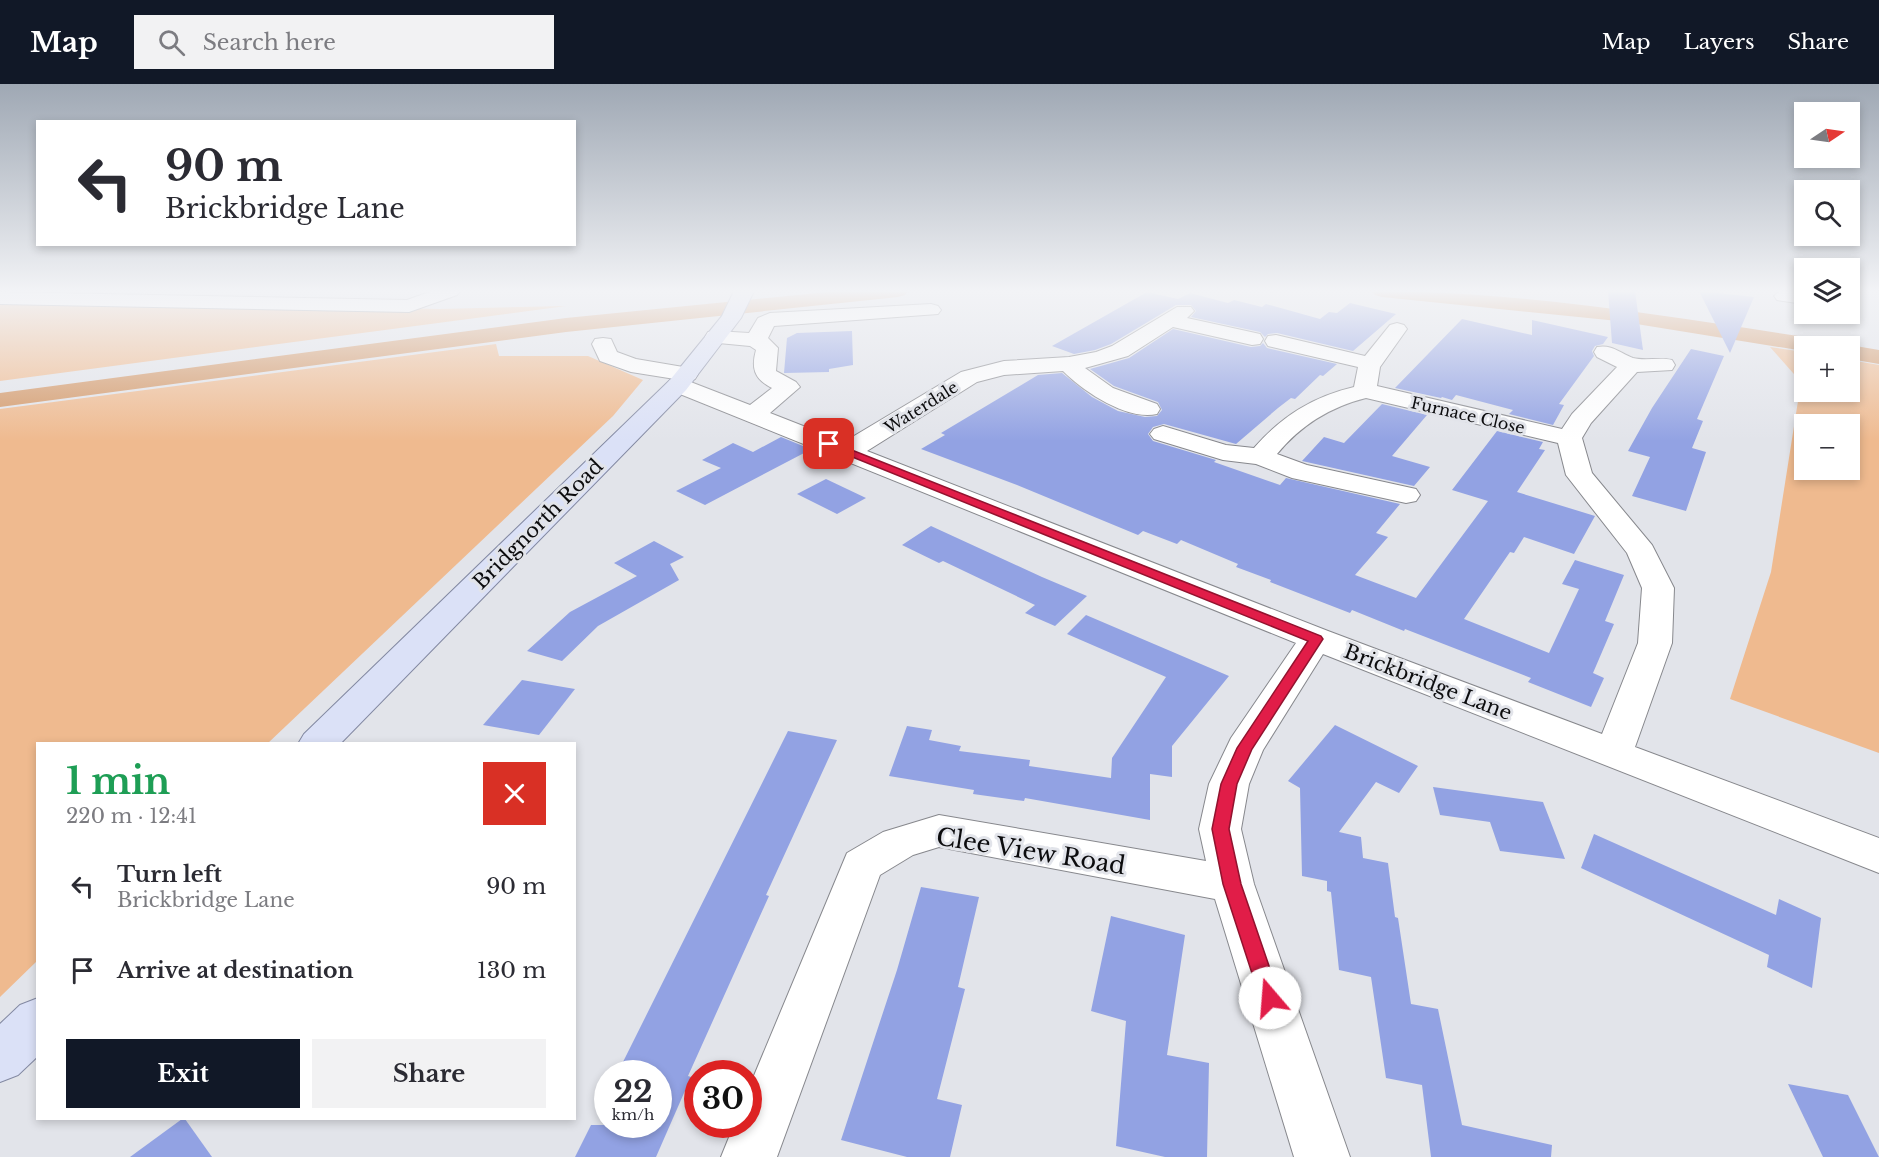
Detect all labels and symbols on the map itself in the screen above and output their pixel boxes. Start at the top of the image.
north arrow [1794,102,1860,168]
street label: Waterdale [880,377,961,438]
street label: Furnace Close [1409,392,1527,438]
pin [803,418,854,469]
street label: Bridgnorth Road [468,454,608,594]
street label: Brickbridge Lane [1341,639,1515,725]
street label: Clee View Road [934,822,1128,880]
position arrow [1238,966,1302,1030]
speed limit sign: 30 [684,1060,762,1138]

